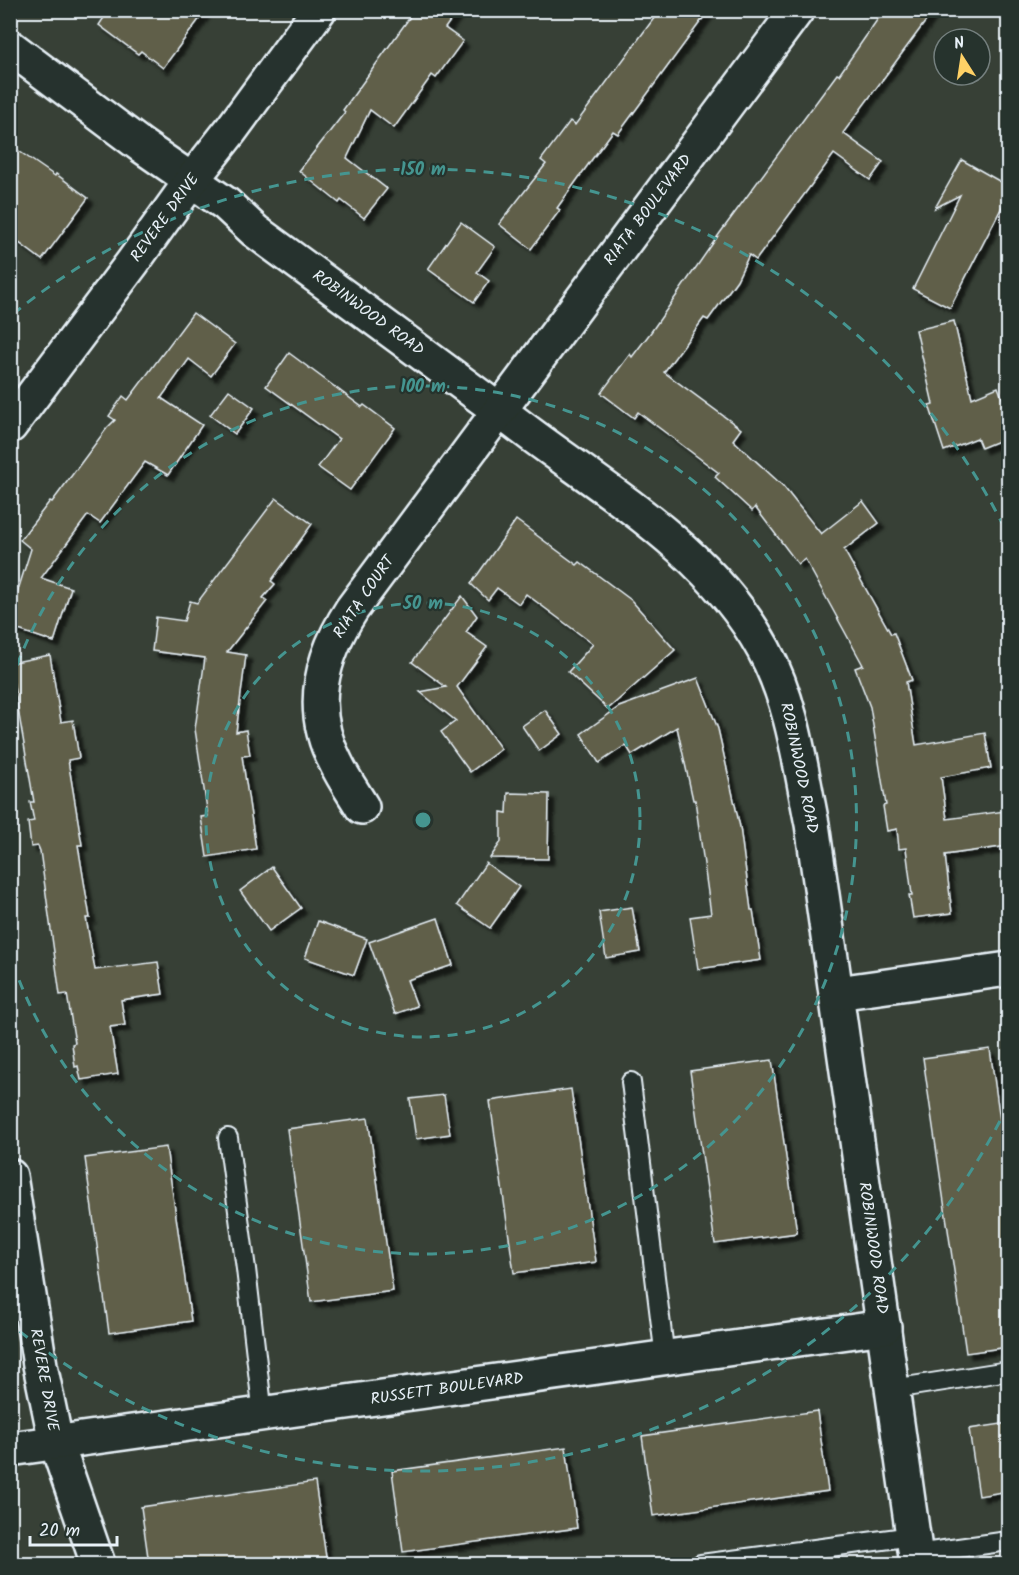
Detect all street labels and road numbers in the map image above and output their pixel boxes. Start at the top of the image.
street label: RIATA BOULEVARD [598,149,698,271]
street label: REVERE DRIVE [124,168,206,267]
street label: ROBINWOOD ROAD [307,264,429,362]
street label: RIATA COURT [327,549,402,644]
street label: ROBINWOOD ROAD [773,700,825,836]
street label: ROBINWOOD ROAD [851,1180,895,1316]
street label: REVERE DRIVE [23,1327,65,1434]
street label: RUSSETT BOULEVARD [369,1366,525,1412]

